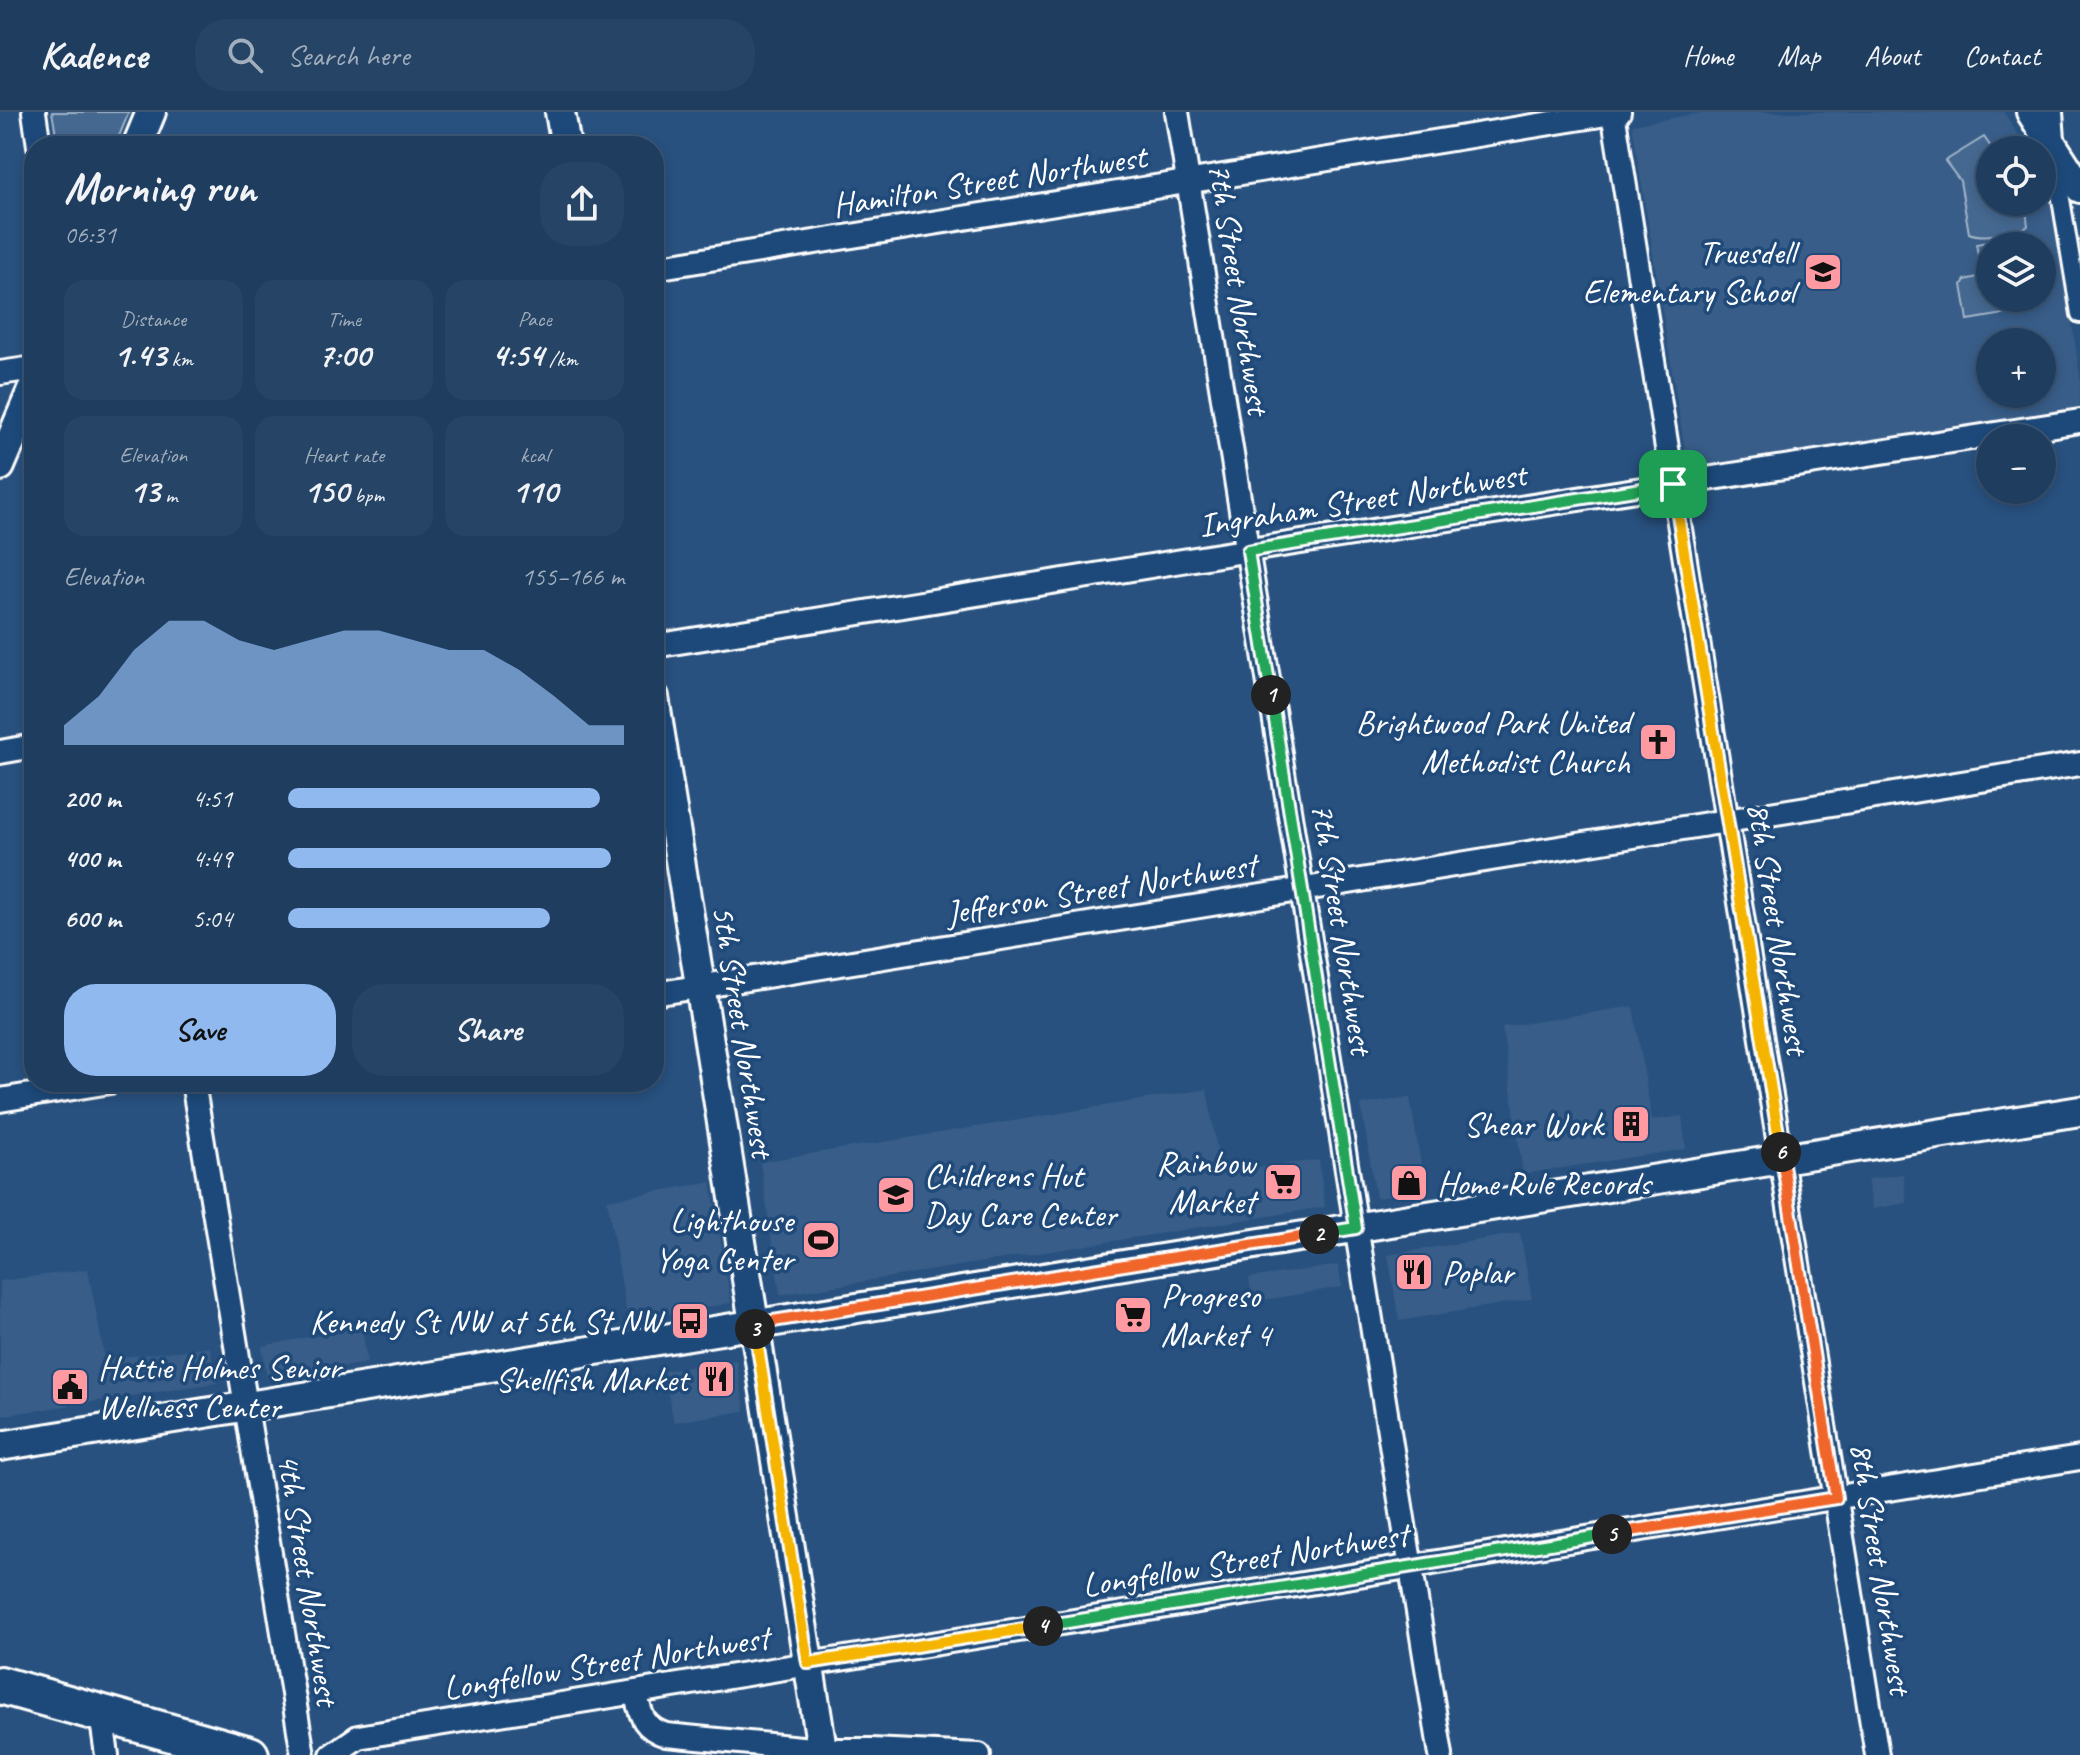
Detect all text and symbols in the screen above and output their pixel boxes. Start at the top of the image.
search box [195,19,755,91]
text: Kadence [40,32,147,79]
icon: search [223,33,267,77]
text: Search here [287,36,410,74]
text: Home [1683,38,1733,73]
text: Map [1777,38,1820,73]
text: About [1864,38,1920,73]
text: Contact [1964,38,2040,73]
street label: Hamilton Street Northwest [829,134,1153,226]
map controls [1976,136,2056,504]
button: locate [1976,136,2056,216]
street label: 7th Street Northwest [1198,159,1281,421]
text: Morning run [64,160,256,215]
button: share [540,162,624,246]
text: 06:31 [64,218,116,251]
place label: Truesdell Elementary School [1583,231,1801,313]
button: layers [1976,232,2056,312]
school or university icon: Truesdell Elementary School [1802,251,1844,293]
text: Distance [121,305,186,333]
text: Time [327,305,361,333]
text: Pace [518,305,552,333]
button: + [1976,328,2056,408]
text: 1.43 [114,333,166,376]
text: 7:00 [318,333,370,376]
text: 4:54 [492,333,544,376]
text: km [166,345,193,373]
text: /km [544,345,578,373]
button: − [1976,424,2056,504]
text: Elevation [119,441,187,469]
text: Heart rate [304,441,384,469]
text: kcal [520,441,549,469]
pin [1639,450,1707,518]
street label: Ingraham Street Northwest [1195,452,1532,547]
icon: arrive [1651,462,1695,506]
text: 13 [129,469,160,512]
text: 150 [304,469,349,512]
text: 110 [512,469,558,512]
text: m [160,481,177,509]
text: bpm [349,481,384,509]
text: Elevation [64,560,144,593]
text: 155–166 m [521,560,624,593]
pin: 1 [1251,675,1291,715]
text: 1 [1266,681,1276,709]
place label: Brightwood Park United Methodist Church [1356,701,1636,783]
church icon: Brightwood Park United Methodist Church [1637,721,1679,763]
text: 200 m [64,782,120,815]
text: 4:51 [192,782,232,815]
street label: 7th Street Northwest [1301,799,1384,1061]
street label: 8th Street Northwest [1737,799,1820,1061]
text: 400 m [64,842,120,875]
text: 4:49 [192,842,232,875]
street label: Jefferson Street Northwest [941,842,1264,935]
text: 600 m [64,902,121,935]
text: 5:04 [192,902,232,935]
street label: 5th Street Northwest [702,902,785,1164]
button: Save [64,984,336,1076]
button: Share [352,984,624,1076]
place label: Shear Work [1464,1103,1606,1146]
building icon: Shear Work [1610,1103,1652,1145]
pin: 6 [1761,1132,1801,1172]
text: 6 [1776,1138,1786,1166]
place label: Rainbow Market [1156,1141,1260,1223]
place label: Childrens Hut Day Care Center [924,1154,1119,1236]
supermarket icon: Rainbow Market [1262,1161,1304,1203]
shop icon: Home Rule Records [1388,1162,1430,1204]
place label: Home Rule Records [1437,1162,1654,1205]
school or university icon: Childrens Hut Day Care Center [875,1174,917,1216]
place label: Lighthouse Yoga Center [655,1199,797,1281]
pin: 2 [1299,1214,1339,1254]
sports icon: Lighthouse Yoga Center [800,1219,842,1261]
text: 2 [1314,1220,1324,1248]
restaurant icon: Poplar [1393,1251,1435,1293]
place label: Poplar [1442,1251,1516,1294]
place label: Progreso Market 4 [1161,1274,1275,1356]
supermarket icon: Progreso Market 4 [1112,1294,1154,1336]
place label: Kennedy St NW at 5th St NW [310,1300,666,1343]
bus stop icon: Kennedy St NW at 5th St NW [669,1300,711,1342]
pin: 3 [735,1309,775,1349]
text: 3 [750,1315,760,1343]
place label: Hattie Holmes Senior Wellness Center [98,1346,344,1428]
place label: Shellfish Market [495,1358,692,1401]
restaurant icon: Shellfish Market [695,1358,737,1400]
public building icon: Hattie Holmes Senior Wellness Center [49,1366,91,1408]
street label: 8th Street Northwest [1840,1439,1923,1701]
street label: 4th Street Northwest [267,1450,350,1712]
street label: Longfellow Street Northwest [1079,1512,1416,1606]
pin: 5 [1592,1514,1632,1554]
text: 5 [1607,1520,1617,1548]
pin: 4 [1023,1606,1063,1646]
text: 4 [1038,1612,1048,1640]
street label: Longfellow Street Northwest [440,1615,777,1709]

